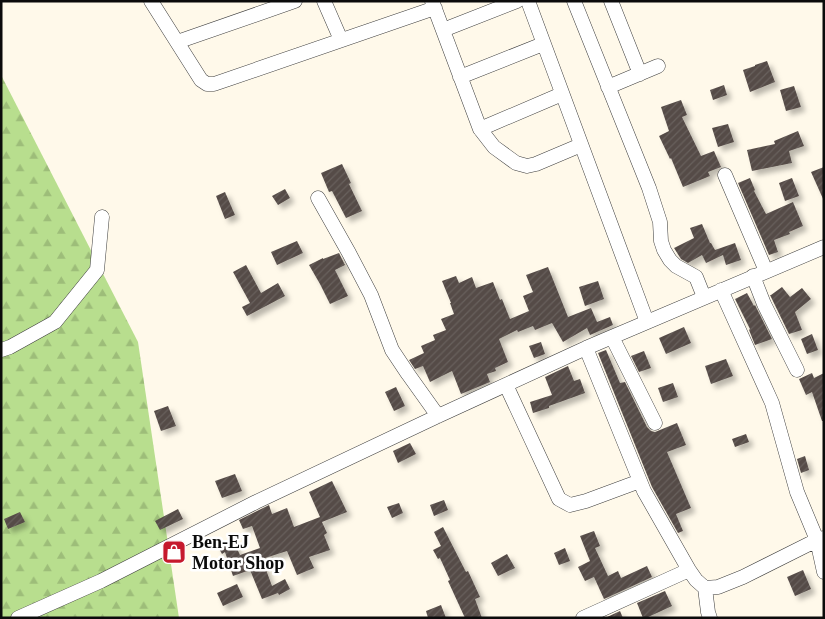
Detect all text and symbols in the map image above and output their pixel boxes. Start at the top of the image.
place label: Ben-EJ Motor Shop [192,532,284,573]
shop icon: Ben-EJ Motor Shop [161,539,187,565]

